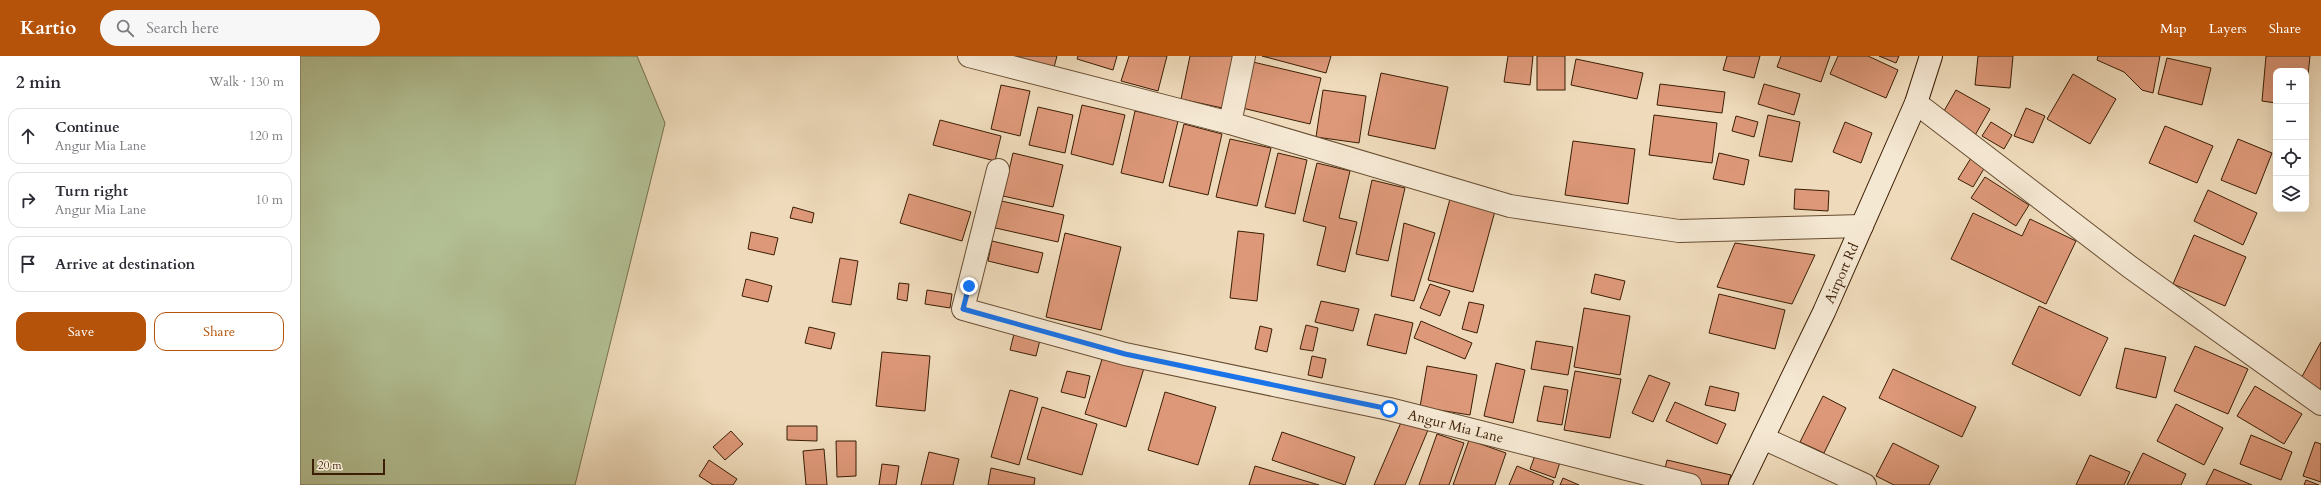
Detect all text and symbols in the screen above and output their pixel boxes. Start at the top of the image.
search box [100,10,380,46]
text: Kartio [20,15,76,41]
icon: search [114,17,136,39]
text: Search here [146,18,219,38]
text: Map [2160,19,2187,38]
text: Layers [2209,19,2247,38]
text: Share [2269,19,2301,38]
map controls [2273,68,2309,212]
button: + [2273,68,2309,104]
text: 2 min [16,71,61,94]
text: Walk · 130 m [209,73,284,91]
button: − [2273,104,2309,140]
text: Continue [55,117,120,137]
icon: ahead [17,125,39,147]
text: 120 m [249,127,283,145]
text: Angur Mia Lane [55,137,146,155]
button: locate [2273,140,2309,176]
button: layers [2273,176,2309,212]
text: Turn right [55,181,128,201]
icon: right [17,189,39,211]
text: 10 m [255,191,283,209]
text: Angur Mia Lane [55,201,146,219]
street label: Airport Rd [1820,239,1863,306]
icon: arrive [17,253,39,275]
text: Arrive at destination [55,254,195,274]
route end [960,277,978,295]
button: Save [16,312,146,351]
button: Share [154,312,284,351]
route start [1380,400,1398,418]
street label: Angur Mia Lane [1406,405,1506,447]
scale bar [312,457,385,476]
text: 20 m [318,458,342,473]

